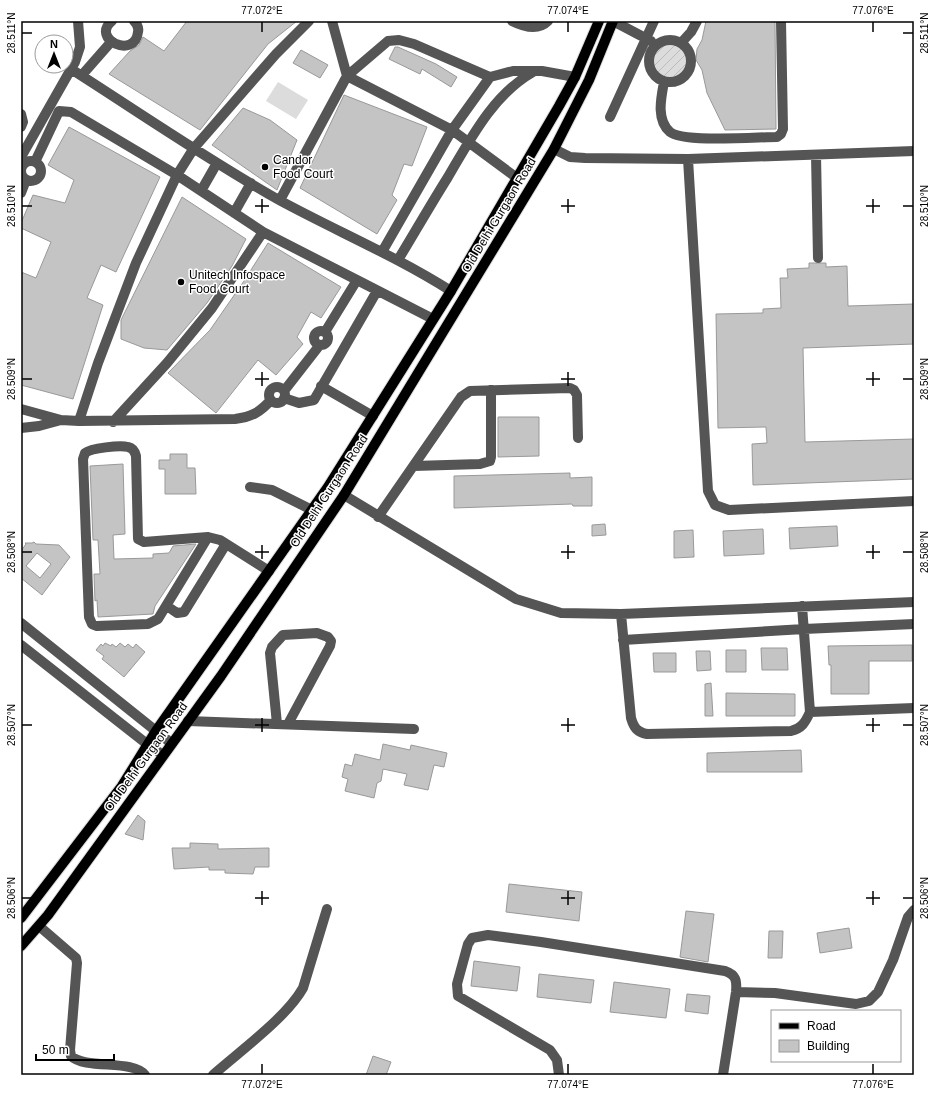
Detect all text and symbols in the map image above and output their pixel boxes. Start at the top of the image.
text: 77.072°E [241,5,283,16]
text: 77.074°E [547,5,589,16]
text: 77.076°E [852,5,894,16]
text: 28.511°N [6,12,17,54]
text: 28.511°N [919,12,930,54]
north arrow [34,34,74,74]
text: N [50,38,58,50]
place label: Candor Food Court [273,153,334,181]
street label: Old Delhi Gurgaon Road [459,155,539,275]
marker: Candor Food Court [260,162,270,172]
text: 28.510°N [6,185,17,227]
text: 28.510°N [919,185,930,227]
place label: Unitech Infospace Food Court [189,268,285,296]
marker: Unitech Infospace Food Court [176,277,186,287]
text: 28.509°N [6,358,17,400]
text: 28.509°N [919,358,930,400]
street label: Old Delhi Gurgaon Road [287,432,371,550]
text: 28.508°N [6,531,17,573]
text: 28.508°N [919,531,930,573]
street label: Old Delhi Gurgaon Road [102,700,190,814]
text: 28.507°N [6,704,17,746]
text: 28.507°N [919,704,930,746]
text: 28.506°N [6,877,17,919]
text: 28.506°N [919,877,930,919]
legend [771,1010,901,1062]
text: Road [807,1019,836,1033]
scale bar [36,1036,114,1062]
text: Building [807,1039,850,1053]
text: 50 m [42,1043,69,1057]
text: 77.072°E [241,1079,283,1090]
text: 77.074°E [547,1079,589,1090]
text: 77.076°E [852,1079,894,1090]

